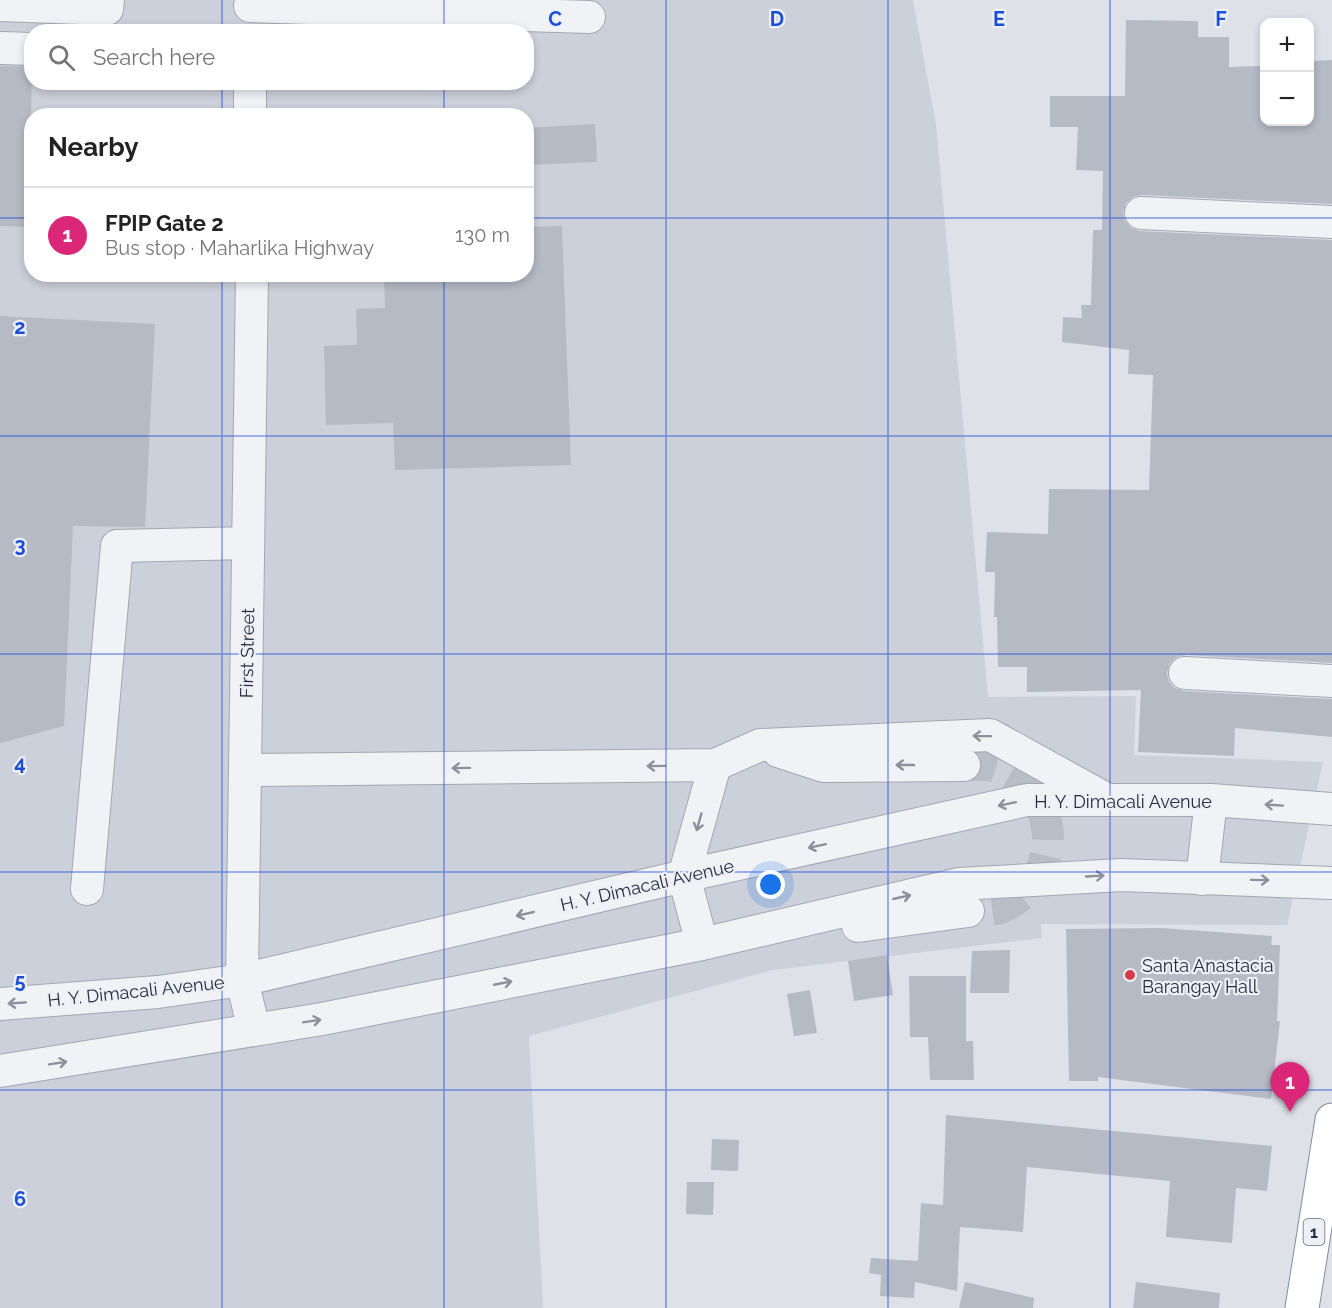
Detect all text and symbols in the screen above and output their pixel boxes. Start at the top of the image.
text: C [548,7,562,31]
text: D [770,7,784,31]
text: E [993,7,1005,31]
text: F [1215,7,1227,31]
map controls [1260,18,1314,126]
button: + [1260,18,1314,72]
search box [24,24,534,90]
icon: search [45,41,78,74]
text: Search here [93,44,215,70]
button: − [1260,72,1314,126]
text: Nearby [48,132,138,162]
text: FPIP Gate 2 [105,210,224,236]
text: 1 [63,223,72,247]
text: 130 m [455,223,510,247]
text: Bus stop · Maharlika Highway [105,236,374,260]
text: 2 [14,315,26,339]
text: 3 [14,533,26,557]
street label: First Street [236,608,258,698]
one-way arrow [972,730,992,741]
text: 4 [14,751,26,775]
one-way arrow [896,759,916,771]
one-way arrow [647,760,667,772]
one-way arrow [452,762,472,774]
street label: H. Y. Dimacali Avenue [1034,791,1212,812]
one-way arrow [998,799,1017,811]
one-way arrow [1264,799,1284,810]
one-way arrow [693,812,704,831]
one-way arrow [808,841,827,853]
street label: H. Y. Dimacali Avenue [558,855,736,915]
your location [756,870,785,899]
one-way arrow [1085,871,1105,882]
one-way arrow [1250,874,1270,885]
one-way arrow [892,891,911,903]
one-way arrow [515,909,535,920]
place label: Santa Anastacia Barangay Hall [1142,955,1274,997]
marker: Santa Anastacia Barangay Hall [1123,968,1137,982]
text: 5 [14,969,26,993]
street label: H. Y. Dimacali Avenue [47,971,226,1011]
one-way arrow [493,977,513,988]
one-way arrow [8,998,28,1009]
one-way arrow [302,1015,321,1026]
one-way arrow [48,1057,67,1068]
pin: 1 [1270,1062,1310,1112]
text: 6 [14,1187,26,1211]
road number: 1 [1304,1219,1324,1245]

